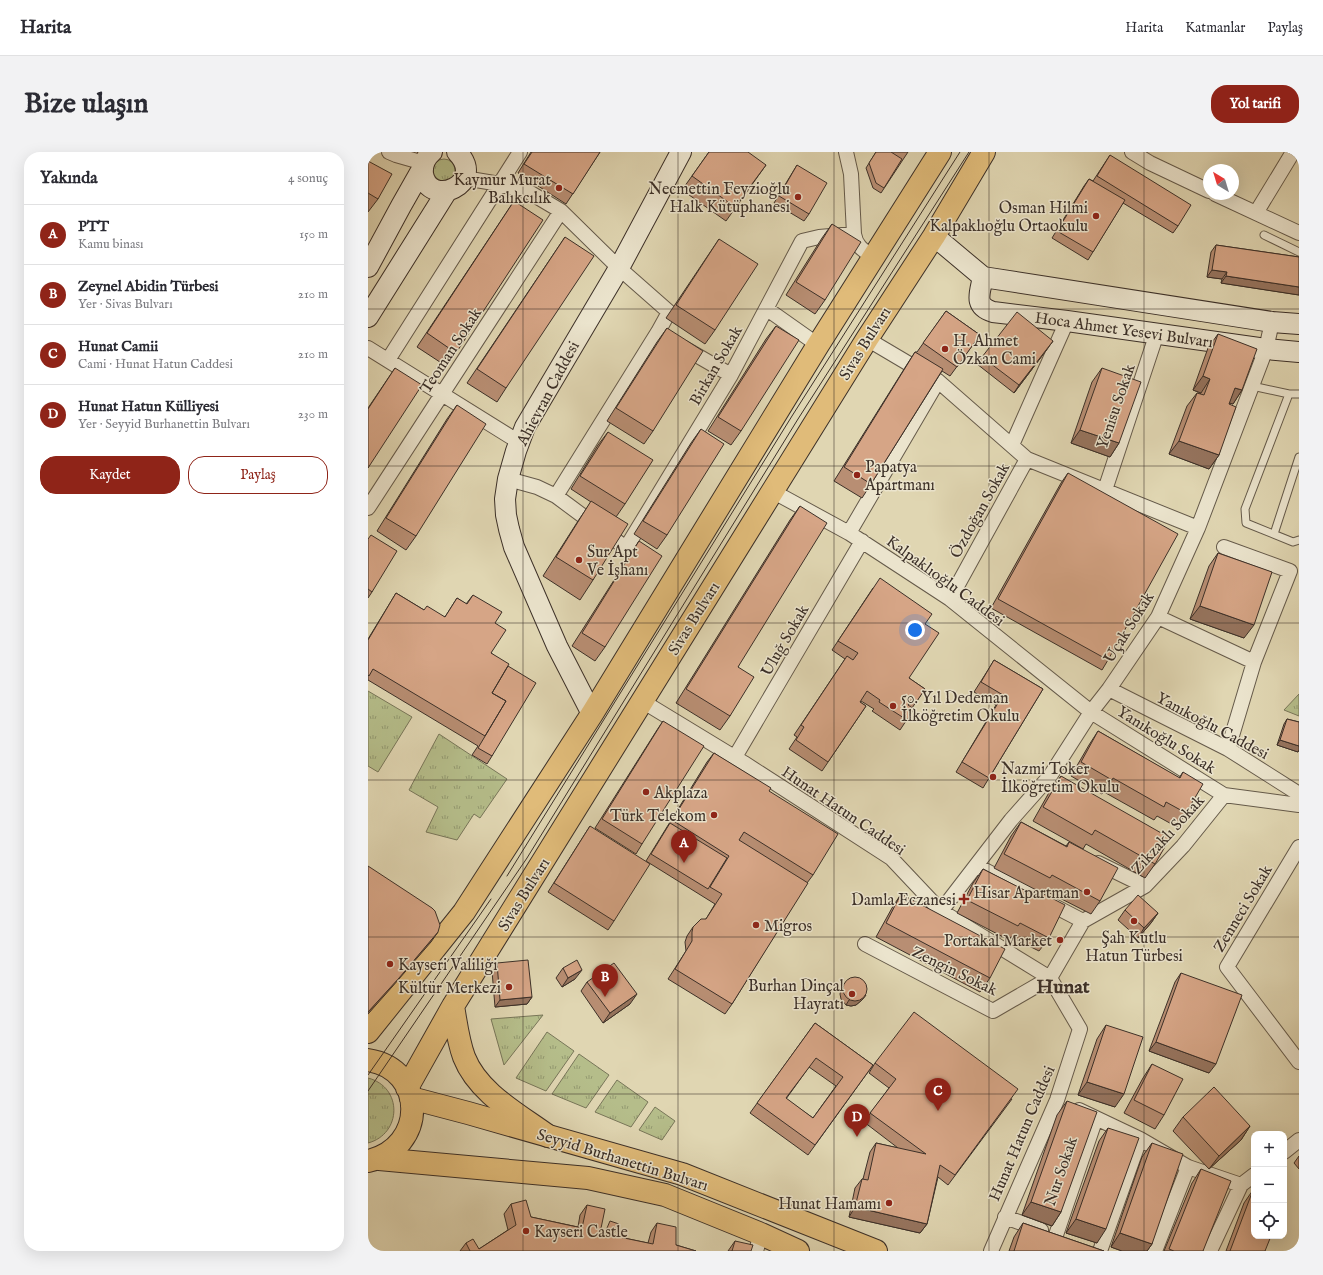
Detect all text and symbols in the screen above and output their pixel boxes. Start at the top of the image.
text: Harita [20,16,71,40]
text: Harita [1125,19,1163,37]
text: Katmanlar [1185,19,1246,37]
text: Paylaş [1268,19,1303,37]
button: Yol tarifi [1211,85,1299,123]
text: Bize ulaşın [24,87,148,122]
north arrow [1203,164,1239,200]
text: Yakında [40,168,98,189]
text: 4 sonuç [288,170,328,187]
place label: Kaymur Murat Balıkcılık [453,171,552,209]
place label: Necmettin Feyzioğlu Halk Kütüphanesi [649,180,790,218]
marker: Kaymur Murat Balıkcılık [554,183,564,193]
marker: Necmettin Feyzioğlu Halk Kütüphanesi [793,192,803,202]
place label: Osman Hilmi Kalpaklıoğlu Ortaokulu [929,199,1088,237]
marker: Osman Hilmi Kalpaklıoğlu Ortaokulu [1091,211,1101,221]
text: PTT [78,217,109,236]
text: A [49,226,57,243]
text: 150 m [299,226,328,243]
text: Kamu binası [78,236,144,253]
text: Zeynel Abidin Türbesi [78,277,219,296]
text: B [49,286,57,303]
text: 210 m [298,286,328,303]
text: Yer · Sivas Bulvarı [78,296,173,313]
street label: Teoman Sokak [417,304,487,398]
street label: Sivas Bulvarı [835,304,896,384]
street label: Hoca Ahmet Yesevi Bulvarı [1033,309,1214,353]
street label: Birkan Sokak [686,322,748,410]
place label: H. Ahmet Özkan Cami [953,332,1036,370]
text: Hunat Camii [78,337,158,356]
street label: Ahievran Caddesi [512,338,585,451]
marker: H. Ahmet Özkan Cami [940,344,950,354]
text: C [48,346,58,363]
text: 210 m [298,346,328,363]
text: Cami · Hunat Hatun Caddesi [78,356,233,373]
street label: Yenisu Sokak [1093,361,1141,452]
text: Hunat Hatun Külliyesi [78,397,219,416]
text: D [48,406,58,423]
text: 230 m [298,406,328,423]
text: Yer · Seyyid Burhanettin Bulvarı [78,416,250,433]
button: Kaydet [40,456,180,494]
button: Paylaş [188,456,328,494]
place label: Papatya Apartmanı [864,458,935,496]
street label: Özdoğan Sokak [945,459,1015,562]
marker: Papatya Apartmanı [852,470,862,480]
street label: Kalpaklıoğlu Caddesi [882,532,1008,631]
place label: Sur Apt Ve İşhanı [586,543,648,581]
marker: Sur Apt Ve İşhanı [574,555,584,565]
street label: Sivas Bulvarı [664,579,725,659]
street label: Uçak Sokak [1100,588,1160,667]
street label: Uluğ Sokak [757,601,814,680]
your location [905,620,925,640]
place label: 50. Yıl Dedeman İlköğretim Okulu [901,689,1019,727]
street label: Yanıkoğlu Caddesi [1152,689,1272,765]
marker: 50. Yıl Dedeman İlköğretim Okulu [888,701,898,711]
street label: Yanıkoğlu Sokak [1113,702,1219,779]
place label: Nazmi Toker İlköğretim Okulu [1001,760,1119,798]
street label: Hunat Hatun Caddesi [777,763,909,861]
marker: Nazmi Toker İlköğretim Okulu [988,772,998,782]
place label: Akplaza [653,784,708,804]
marker: Akplaza [641,787,651,797]
street label: Zikzaklı Sokak [1128,791,1210,879]
place label: Türk Telekom [610,807,706,827]
marker: Türk Telekom [709,810,719,820]
pin: A [671,830,697,863]
street label: Sivas Bulvarı [494,855,555,935]
street label: Zenneci Sokak [1210,861,1278,956]
place label: Hisar Apartman [974,884,1079,904]
marker: Hisar Apartman [1082,887,1092,897]
place label: Damla Eczanesi [851,891,956,911]
marker: Damla Eczanesi [959,894,969,904]
marker: Şah Kutlu Hatun Türbesi [1129,916,1139,926]
place label: Migros [764,917,813,937]
marker: Migros [751,920,761,930]
place label: Şah Kutlu Hatun Türbesi [1085,929,1183,967]
place label: Portakal Market [944,932,1053,952]
marker: Portakal Market [1055,935,1065,945]
street label: Zengin Sokak [908,942,1001,1001]
place label: Kayseri Valiliği [398,956,497,976]
marker: Kayseri Valiliği [385,959,395,969]
pin: B [592,964,618,997]
district label: Hunat [1036,975,1090,1000]
place label: Burhan Dinçal Hayratı [748,977,845,1015]
place label: Kültür Merkezi [398,979,501,999]
marker: Kültür Merkezi [504,982,514,992]
marker: Burhan Dinçal Hayratı [847,989,857,999]
street label: Hunat Hatun Caddesi [985,1063,1060,1205]
pin: C [925,1078,951,1111]
pin: D [844,1104,870,1137]
street label: Seyyid Burhanettin Bulvarı [534,1125,710,1197]
map controls [1251,1131,1287,1239]
button: + [1251,1131,1287,1167]
street label: Nur Sokak [1041,1134,1083,1209]
button: − [1251,1167,1287,1203]
place label: Hunat Hamamı [778,1195,881,1215]
marker: Hunat Hamamı [884,1198,894,1208]
button: locate [1251,1203,1287,1239]
place label: Kayseri Castle [534,1223,628,1243]
marker: Kayseri Castle [521,1226,531,1236]

